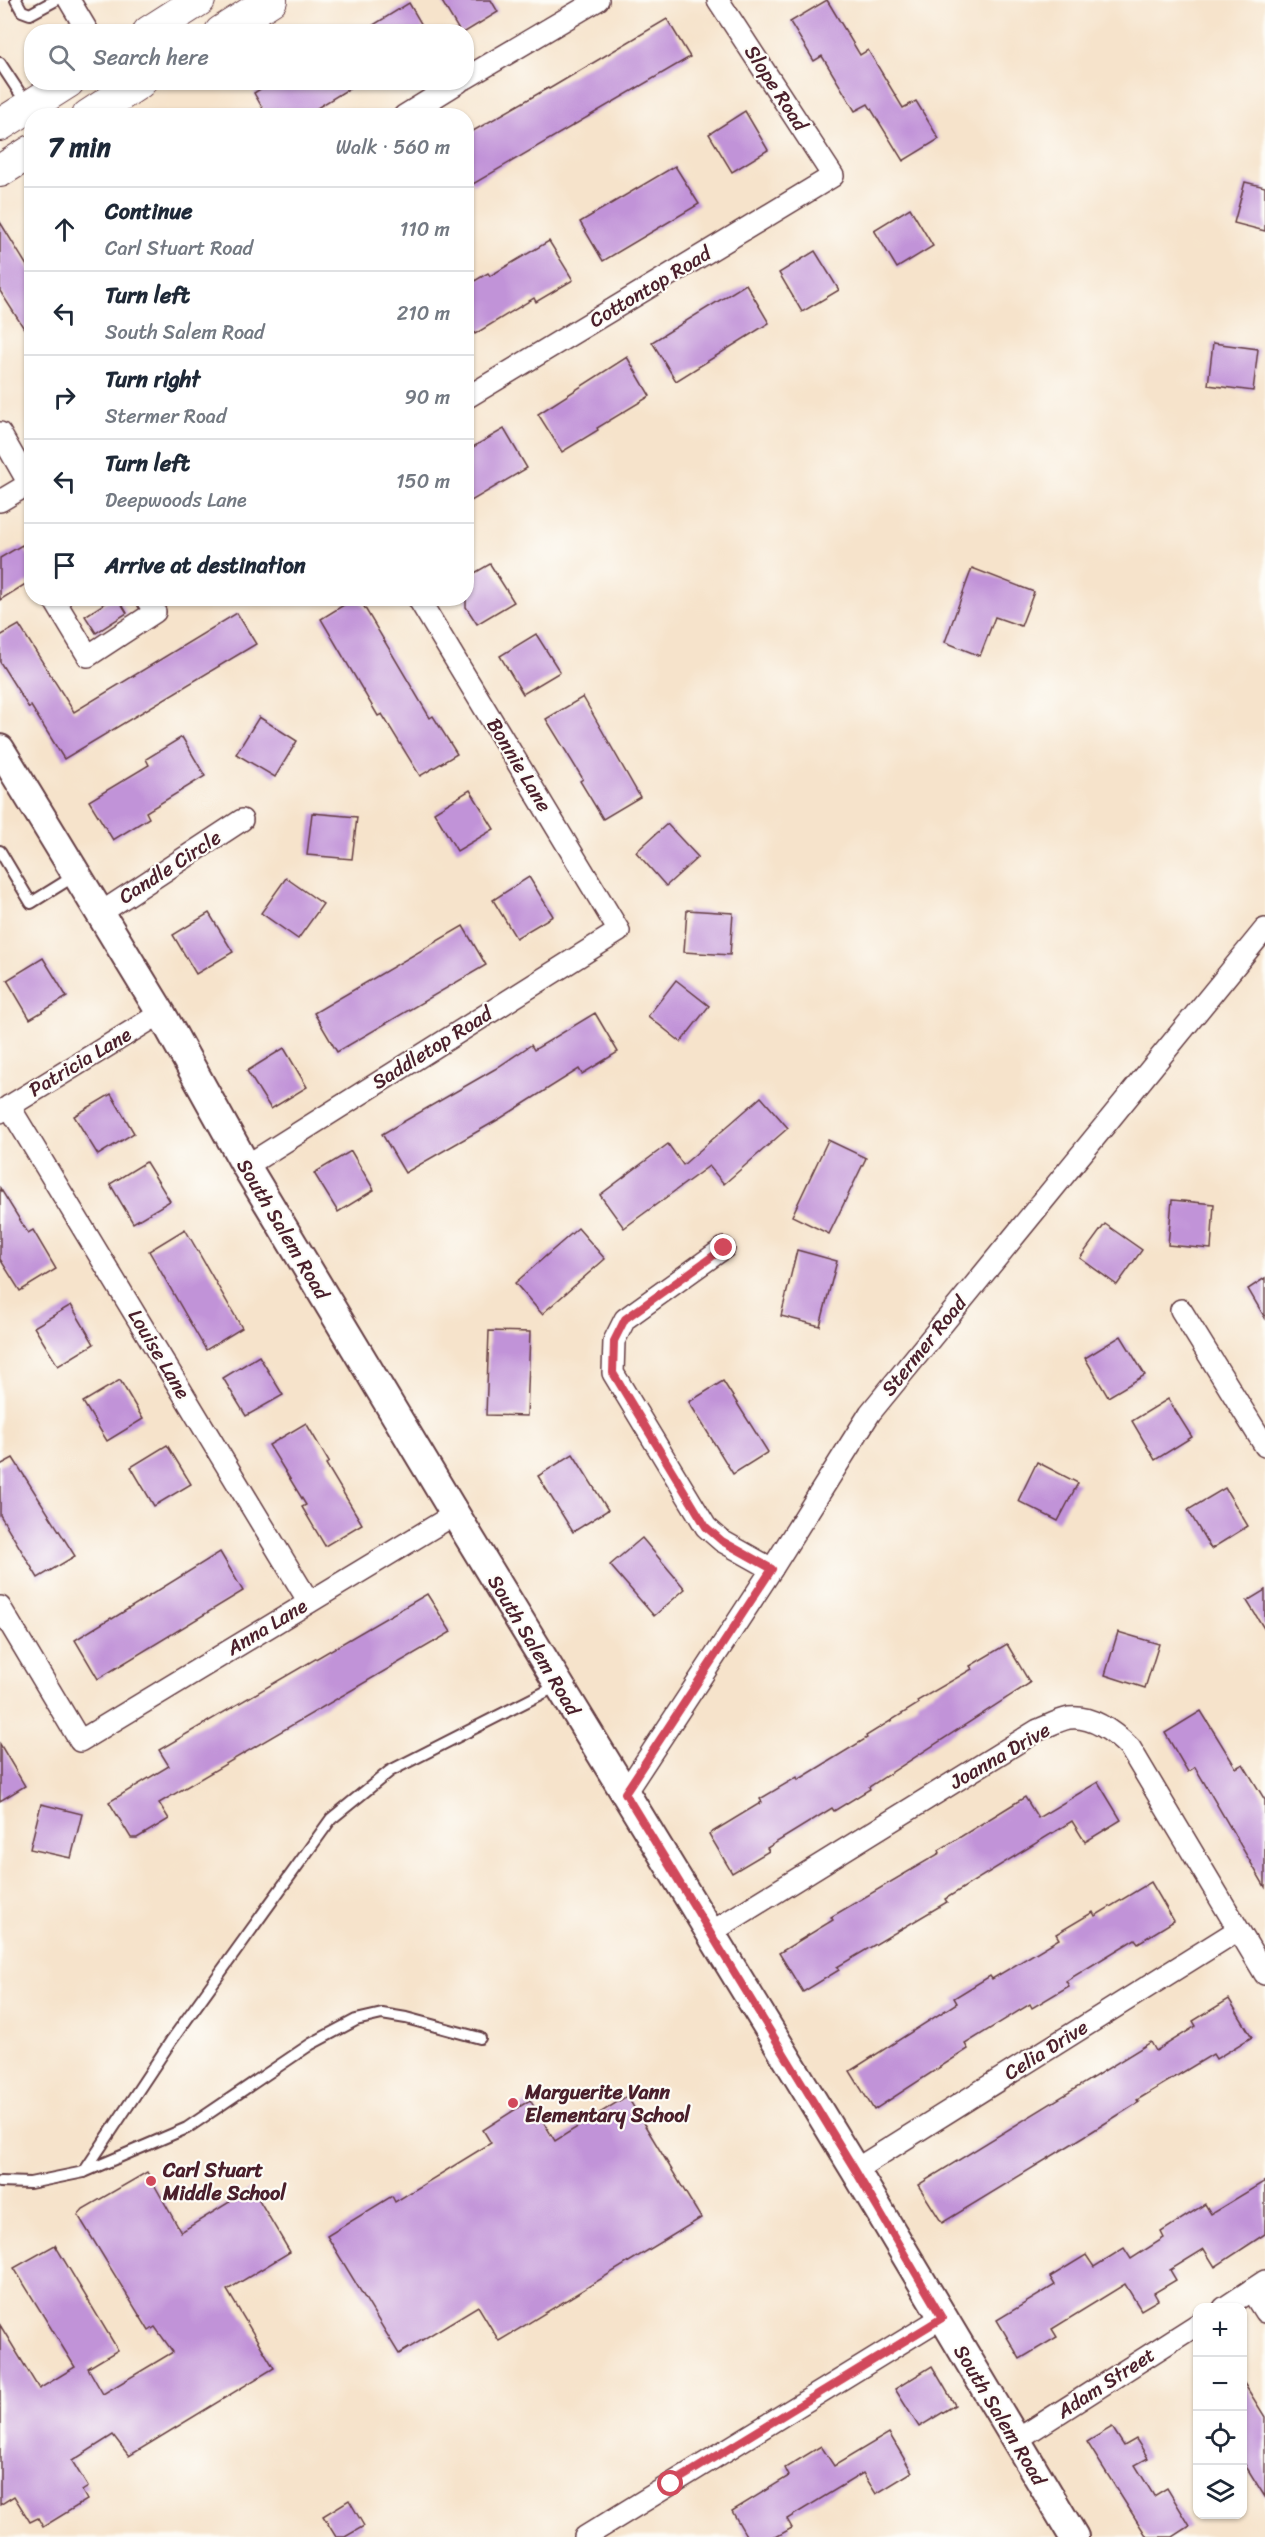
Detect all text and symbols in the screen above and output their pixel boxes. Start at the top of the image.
search box [24,24,474,90]
text: Search here [93,38,209,77]
street label: Slope Road [735,38,818,139]
icon: search [45,41,78,74]
text: 7 min [48,124,111,170]
text: Walk · 560 m [336,130,450,165]
text: Continue [105,192,193,231]
text: 110 m [400,212,450,247]
icon: ahead [48,213,81,246]
text: Carl Stuart Road [105,231,253,266]
street label: Cottontop Road [582,236,719,337]
text: Turn left [105,276,190,315]
text: 210 m [397,296,450,331]
icon: left [48,297,81,330]
text: South Salem Road [105,315,265,350]
text: Turn right [105,360,200,399]
text: 90 m [405,380,450,415]
icon: right [48,381,81,414]
text: Stermer Road [105,399,226,434]
text: Turn left [105,444,190,483]
text: 150 m [396,464,450,499]
icon: left [48,465,81,498]
text: Deepwoods Lane [105,483,247,518]
text: Arrive at destination [105,546,306,585]
icon: arrive [48,549,81,582]
street label: Bonnie Lane [477,711,561,819]
street label: Candle Circle [111,820,229,914]
street label: Saddletop Road [365,996,501,1099]
street label: Patricia Lane [22,1017,139,1107]
street label: South Salem Road [227,1152,340,1308]
route end [710,1234,736,1260]
street label: Stermer Road [872,1287,977,1404]
street label: Louise Lane [118,1302,200,1406]
street label: South Salem Road [478,1568,591,1724]
street label: Anna Lane [219,1589,315,1666]
street label: Joanna Drive [942,1713,1057,1800]
street label: Celia Drive [997,2010,1095,2090]
place label: Marguerite Vann Elementary School [524,2075,691,2133]
marker: Marguerite Vann Elementary School [506,2096,520,2110]
place label: Carl Stuart Middle School [162,2153,287,2211]
marker: Carl Stuart Middle School [144,2174,158,2188]
map controls [1193,2303,1247,2519]
button: + [1193,2303,1247,2357]
street label: South Salem Road [944,2338,1057,2494]
street label: Adam Street [1049,2338,1163,2429]
button: − [1193,2357,1247,2411]
button: locate [1193,2411,1247,2465]
button: layers [1193,2465,1247,2519]
route start [657,2470,683,2496]

